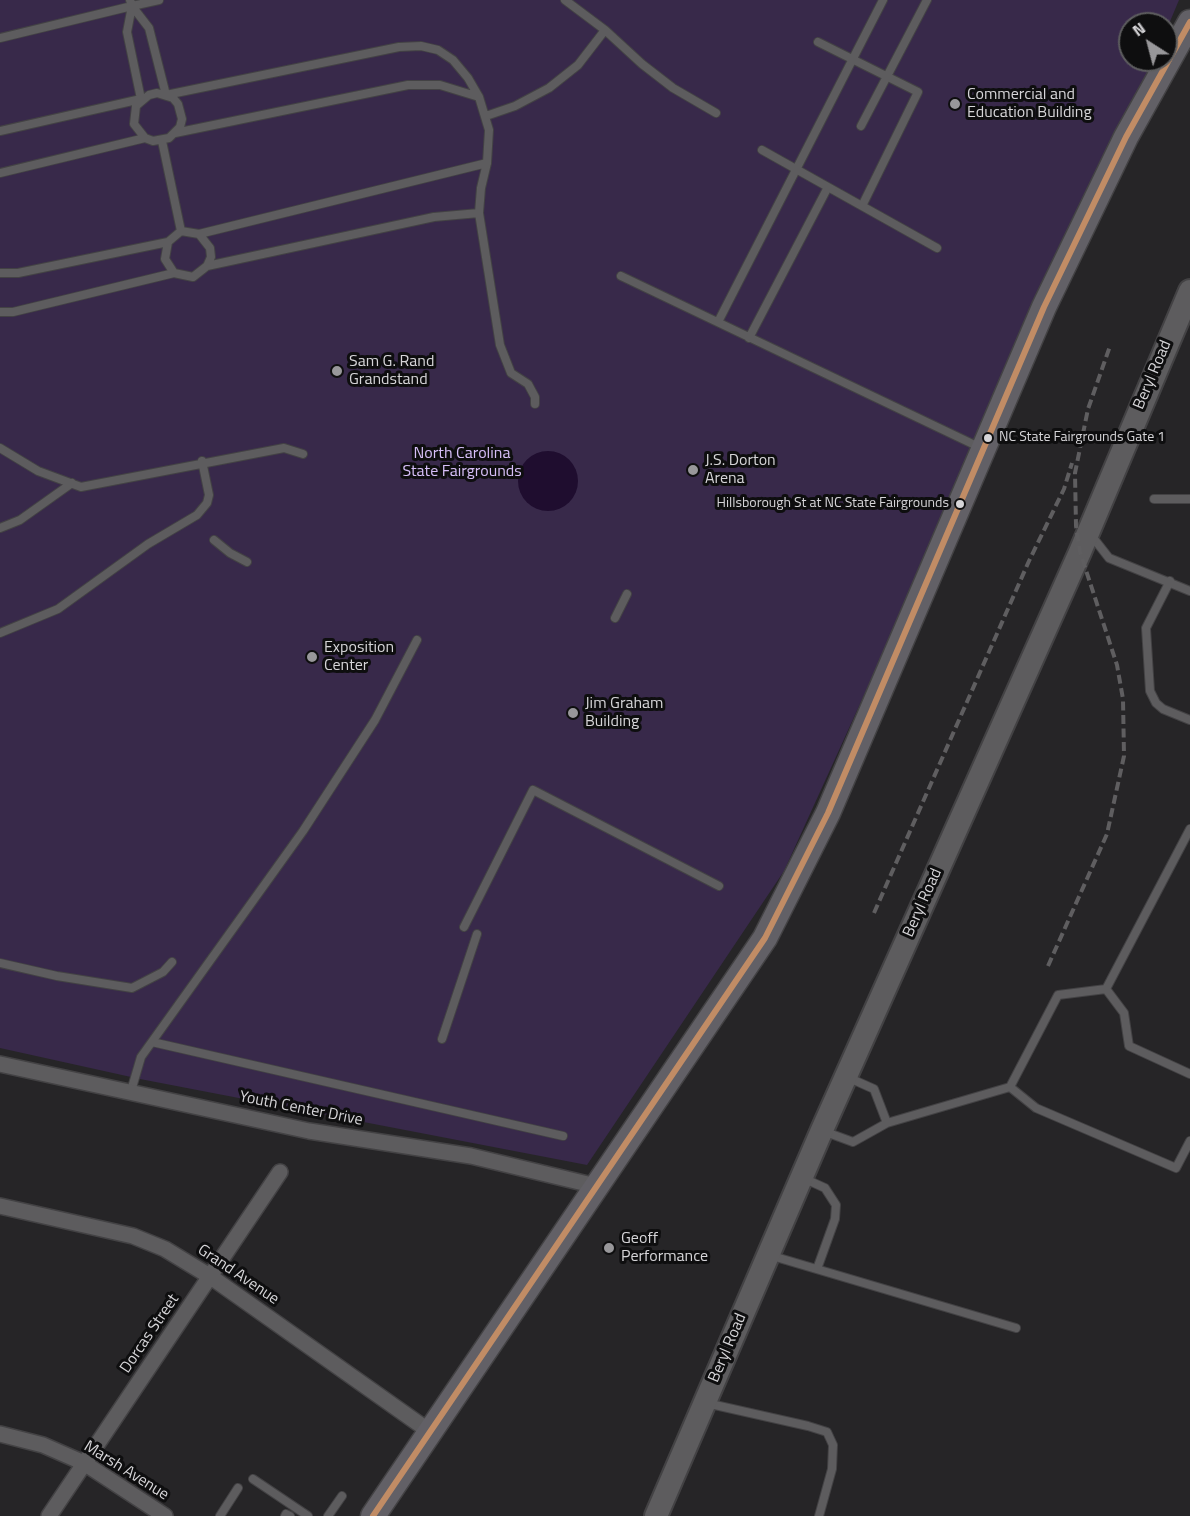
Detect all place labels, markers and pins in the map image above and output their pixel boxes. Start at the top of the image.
place label: Commercial and Education Building [967,85,1092,123]
marker: Commercial and Education Building [948,97,962,111]
place label: Sam G. Rand Grandstand [349,352,434,390]
marker: Sam G. Rand Grandstand [330,364,344,378]
place label: NC State Fairgrounds Gate 1 [999,430,1165,446]
marker: NC State Fairgrounds Gate 1 [982,432,994,444]
place label: J.S. Dorton Arena [705,451,776,489]
marker: J.S. Dorton Arena [686,463,700,477]
place label: Hillsborough St at NC State Fairgrounds [716,496,949,512]
marker: Hillsborough St at NC State Fairgrounds [954,498,966,510]
place label: Exposition Center [324,638,394,676]
marker: Exposition Center [305,650,319,664]
place label: Jim Graham Building [585,694,663,732]
marker: Jim Graham Building [566,706,580,720]
place label: Geoff Performance [621,1229,708,1267]
marker: Geoff Performance [602,1241,616,1255]

